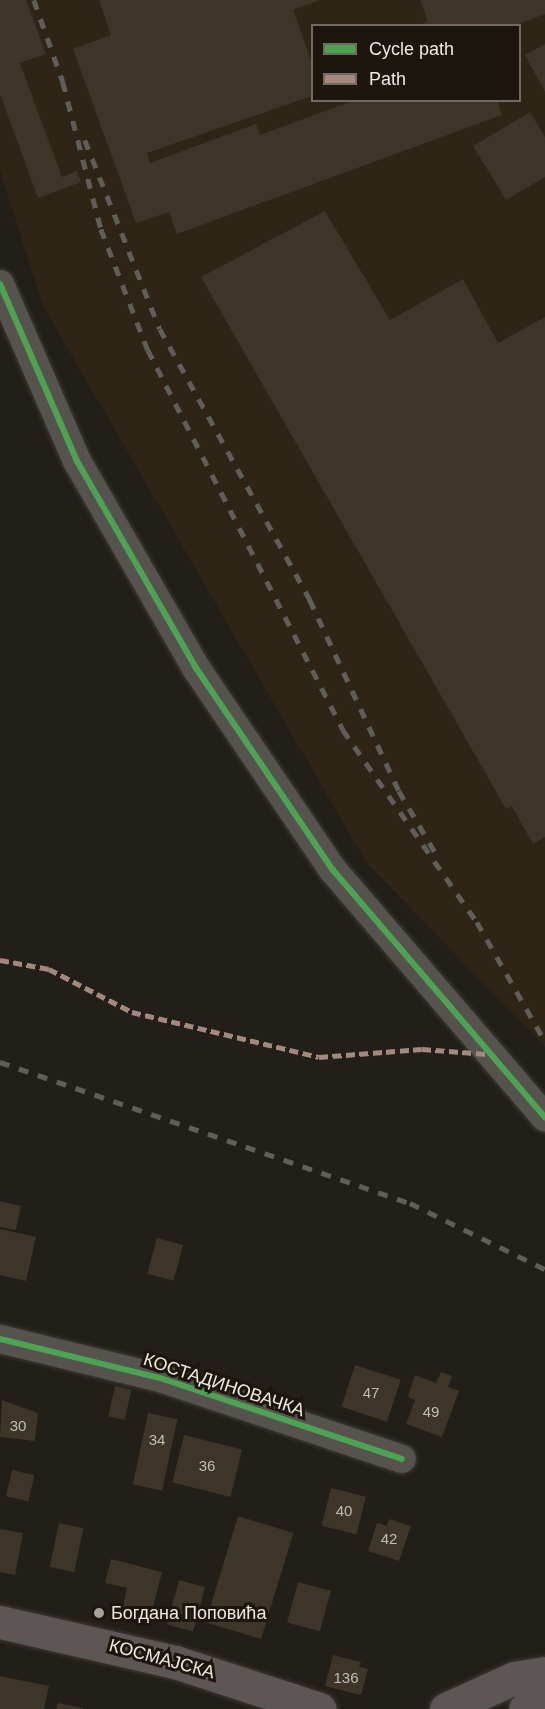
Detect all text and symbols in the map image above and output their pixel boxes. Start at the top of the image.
legend [311,24,521,102]
text: Cycle path [369,39,454,59]
text: Path [369,69,406,89]
street label: КОСТАДИНОВАЧКА [141,1349,307,1421]
house number: 47 [363,1384,379,1402]
house number: 49 [423,1403,439,1421]
house number: 30 [10,1417,26,1435]
house number: 34 [149,1431,165,1449]
house number: 36 [199,1457,215,1475]
house number: 40 [336,1502,352,1520]
house number: 42 [381,1530,397,1548]
place label: Богдана Поповића [111,1602,266,1624]
marker: Богдана Поповића [92,1606,106,1620]
street label: КОСМАЈСКА [107,1635,217,1683]
house number: 136 [333,1669,359,1687]

